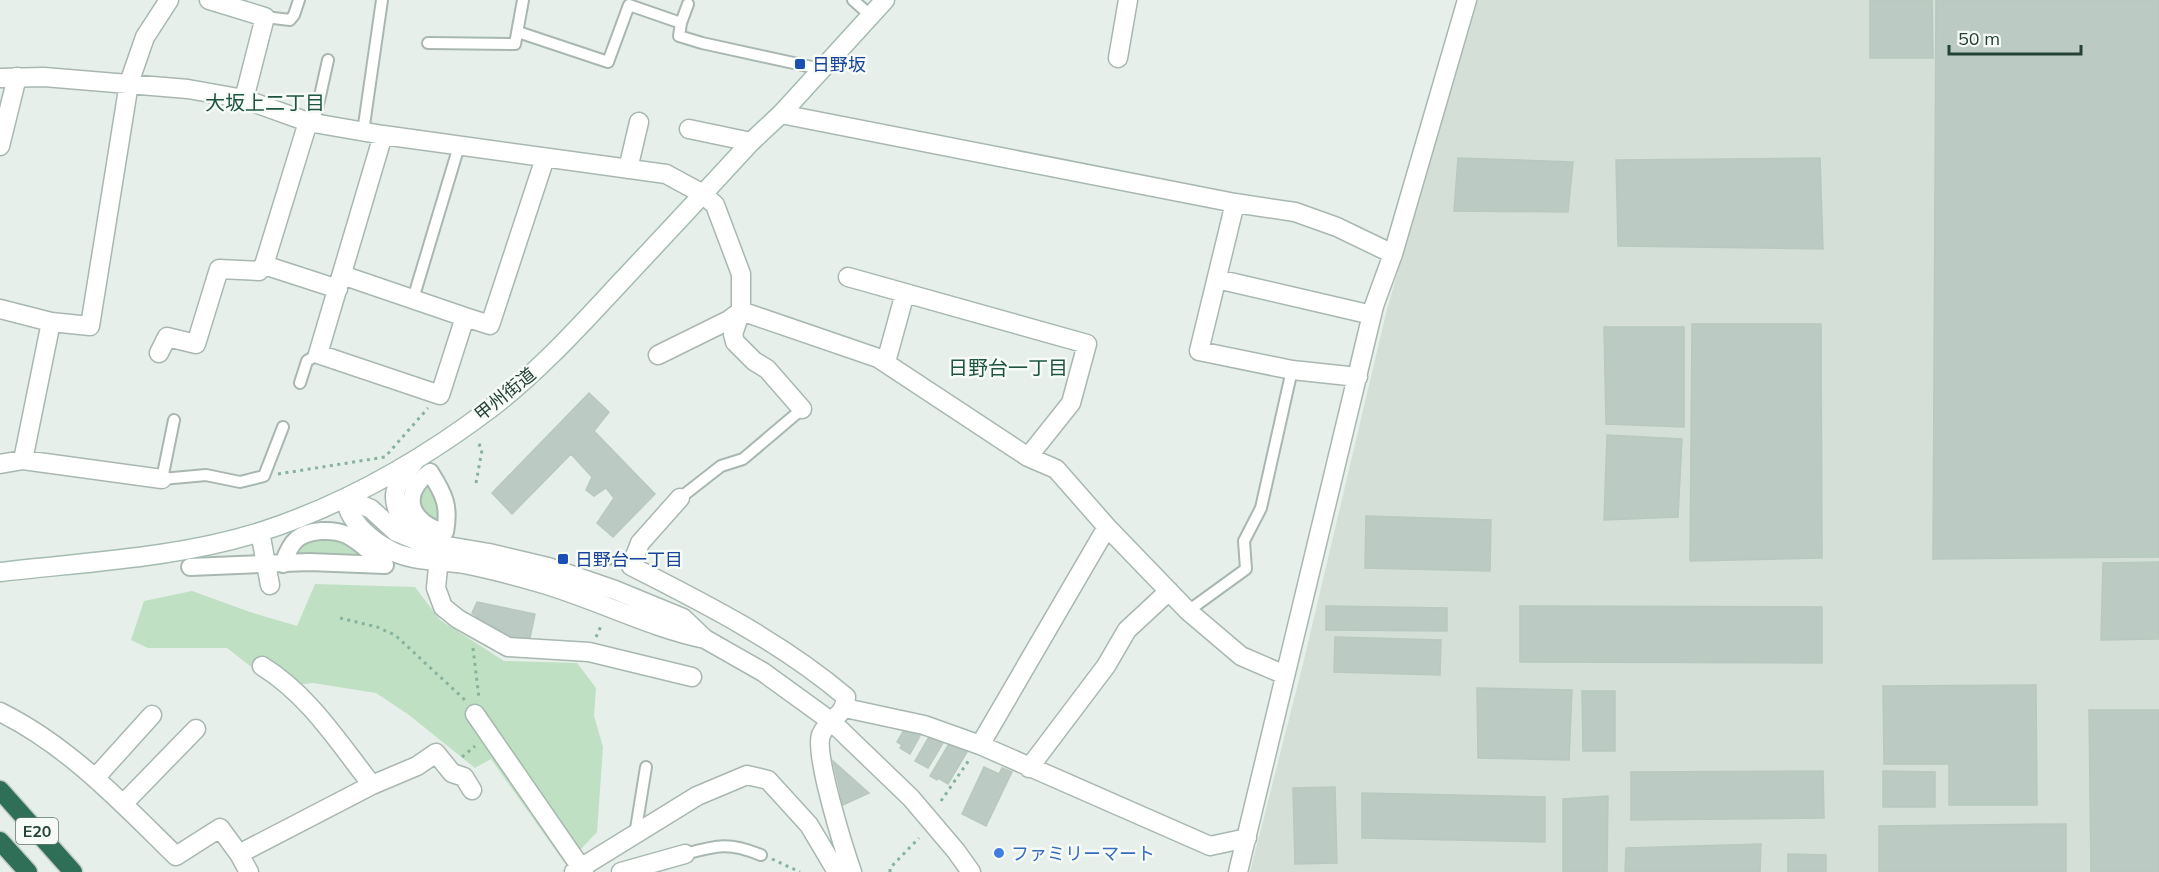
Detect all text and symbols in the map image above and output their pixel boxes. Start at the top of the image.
scale bar [1949,18,2081,56]
text: 50 m [1958,27,2000,50]
place label: 日野坂 [812,53,866,76]
marker: 日野坂 [793,57,807,71]
district label: 大坂上二丁目 [205,90,325,115]
district label: 日野台一丁目 [948,355,1068,380]
street label: 甲州街道 [470,362,540,426]
place label: 日野台一丁目 [575,548,683,571]
marker: 日野台一丁目 [556,552,570,566]
road number: E20 [16,818,58,844]
place label: ファミリーマート [1011,842,1155,865]
marker: ファミリーマート [992,846,1006,860]

